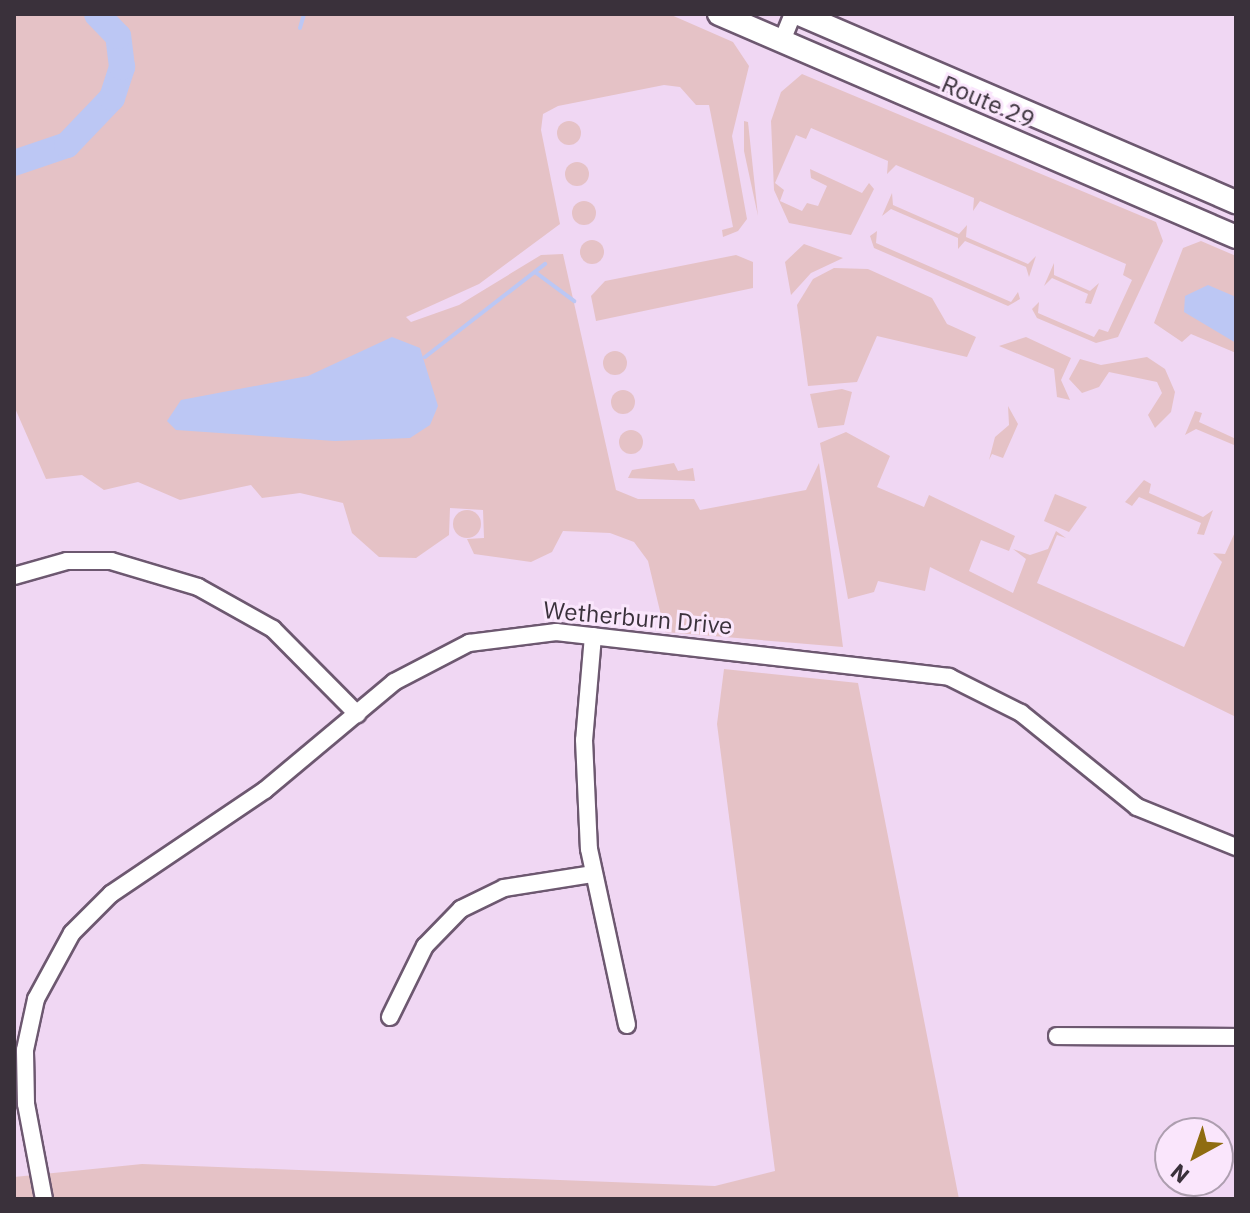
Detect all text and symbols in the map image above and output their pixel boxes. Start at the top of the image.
street label: Route 29 [937,70,1039,134]
street label: Wetherburn Drive [542,595,734,641]
north arrow [1154,1117,1234,1197]
text: N [1164,1158,1195,1190]

